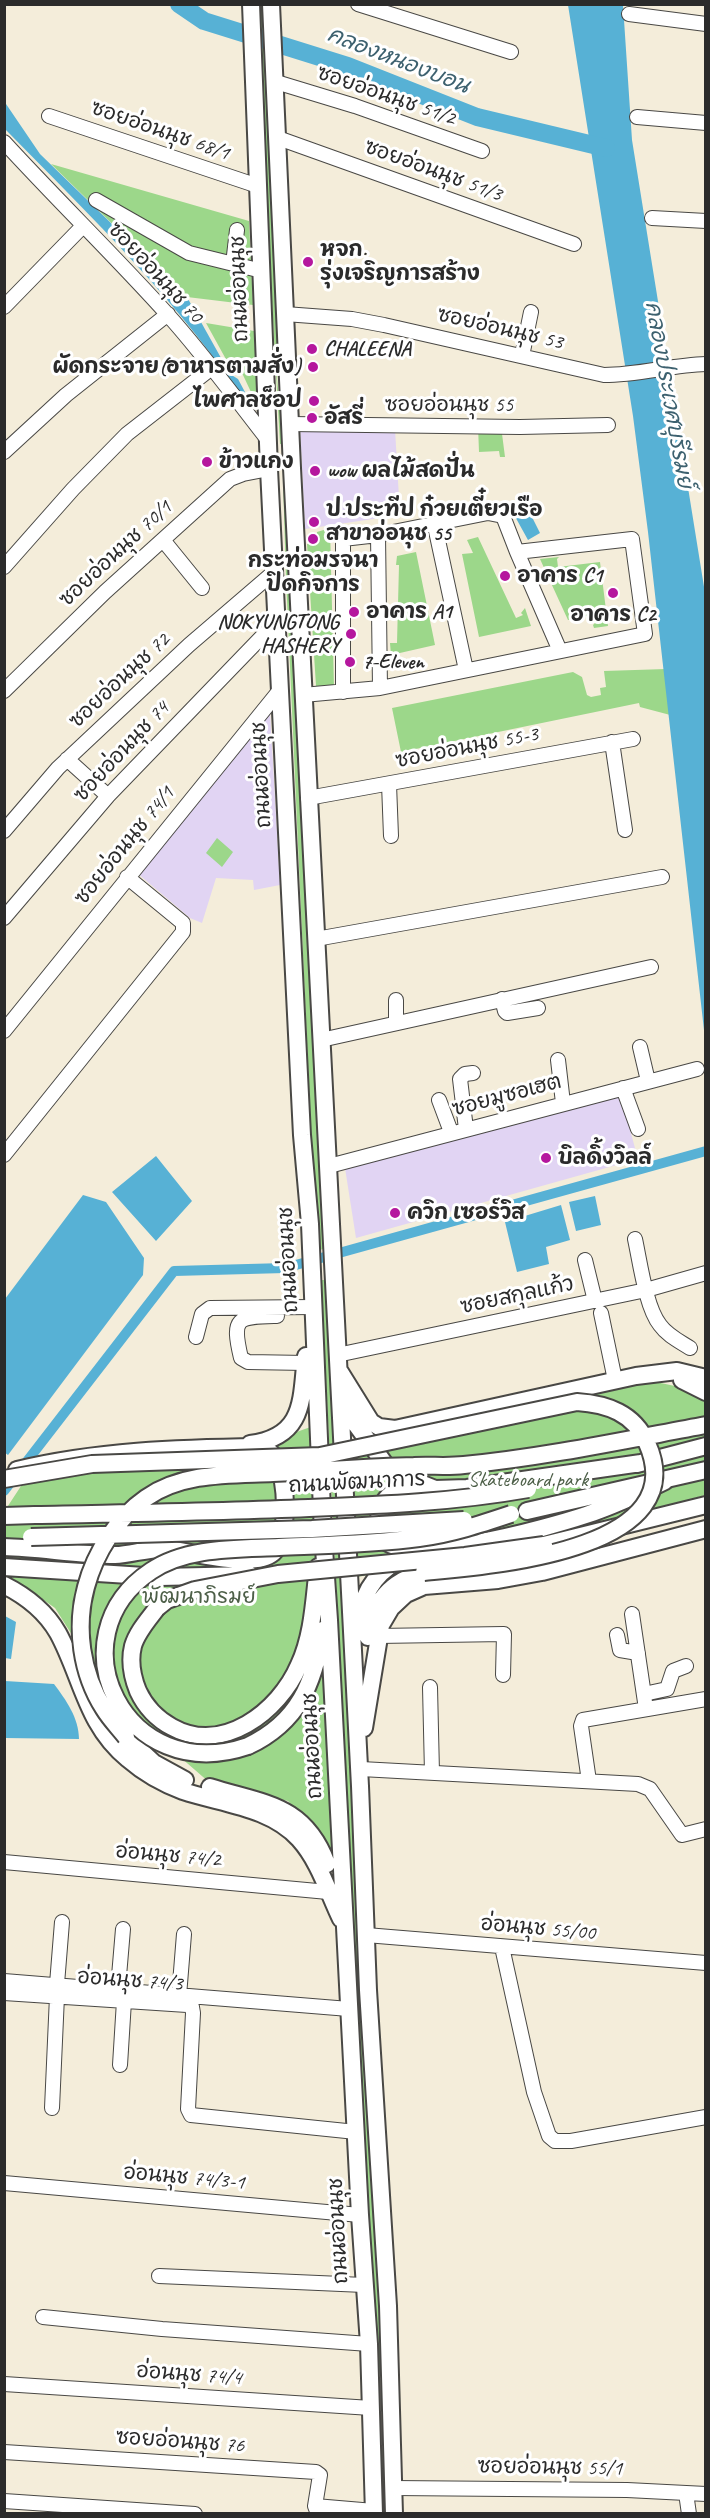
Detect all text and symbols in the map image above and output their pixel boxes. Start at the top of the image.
water label: คลองหนองบอน [323,22,473,100]
street label: ซอยอ่อนนุช 51/2 [313,61,459,131]
street label: ซอยอ่อนนุช 68/1 [87,96,233,166]
street label: ซอยอ่อนนุช 51/3 [361,134,505,208]
street label: ซอยอ่อนนุช 70 [102,217,208,329]
street label: ถนนอ่อนนุช [226,235,254,343]
place label: หจก. รุ่งเจริญการสร้าง [320,237,480,287]
marker: หจก. รุ่งเจริญการสร้าง [301,255,315,269]
water label: คลองประเวศบุรีรมย์ [639,299,697,491]
street label: ซอยอ่อนนุช 53 [435,302,565,356]
place label: CHALEENA [324,336,411,362]
marker: CHALEENA [305,342,319,356]
place label: ผัดกระจาย(อาหารตามสั่ง) [52,354,301,380]
marker: ผัดกระจาย(อาหารตามสั่ง) [306,360,320,374]
place label: ไพศาลช็อป [193,388,302,414]
street label: ซอยอ่อนนุช 55 [385,392,513,418]
marker: ไพศาลช็อป [307,394,321,408]
place label: อัสรี่ [324,405,363,431]
marker: อัสรี่ [305,411,319,425]
place label: ข้าวแกง [219,449,294,475]
marker: ข้าวแกง [200,455,214,469]
place label: wow ผลไม้สดปั่น [327,458,475,484]
marker: wow ผลไม้สดปั่น [308,464,322,478]
street label: ซอยอ่อนนุช 70/1 [54,495,178,613]
place label: ป.ประทีป ก๋วยเตี๋ยวเรือ สาขาอ่อนุช 55 [326,497,543,547]
marker: ป.ประทีป ก๋วยเตี๋ยวเรือ สาขาอ่อนุช 55 [307,515,321,529]
marker: กระท่อมรจนา ปิดกิจการ [306,532,320,546]
place label: กระท่อมรจนา ปิดกิจการ [248,548,378,598]
place label: อาคาร C1 [517,563,602,589]
marker: อาคาร C1 [498,569,512,583]
marker: อาคาร C2 [606,586,620,600]
place label: อาคาร A1 [366,599,452,625]
place label: อาคาร C2 [570,602,656,628]
marker: อาคาร A1 [347,605,361,619]
place label: NOKYUNGTONG HASHERY [217,609,339,659]
marker: NOKYUNGTONG HASHERY [344,627,358,641]
street label: ซอยอ่อนนุช 72 [64,628,176,734]
place label: 7-Eleven [362,649,424,675]
marker: 7-Eleven [343,655,357,669]
street label: ซอยอ่อนนุช 74 [69,696,175,808]
street label: ถนนอ่อนนุช [247,721,277,829]
street label: ซอยอ่อนนุช 55-3 [394,722,540,774]
street label: ซอยอ่อนนุช 74/1 [70,782,180,910]
street label: ซอยมูซอเฮต [450,1069,564,1123]
place label: บิลดิ้งวิลล์ [558,1145,652,1171]
marker: บิลดิ้งวิลล์ [539,1151,553,1165]
place label: ควิก เซอร์วิส [407,1200,524,1226]
street label: ถนนอ่อนนุช [274,1206,304,1314]
marker: ควิก เซอร์วิส [388,1206,402,1220]
street label: ซอยสกุลแก้ว [458,1272,576,1320]
street label: ถนนพัฒนาการ [288,1467,426,1499]
park label: Skateboard park [468,1467,588,1493]
park label: พัฒนาภิรมย์ [142,1584,256,1610]
street label: ถนนอ่อนนุช [298,1692,328,1800]
street label: อ่อนนุช 74/2 [114,1839,222,1873]
street label: อ่อนนุช 55/00 [480,1911,596,1947]
street label: อ่อนนุช 74/3 [77,1965,183,1997]
street label: อ่อนนุช 74/3-1 [122,2160,246,2196]
street label: ถนนอ่อนนุช [324,2177,354,2285]
street label: อ่อนนุช 74/4 [136,2359,242,2391]
street label: ซอยอ่อนนุช 76 [115,2425,245,2459]
street label: ซอยอ่อนนุช 55/1 [477,2454,623,2482]

